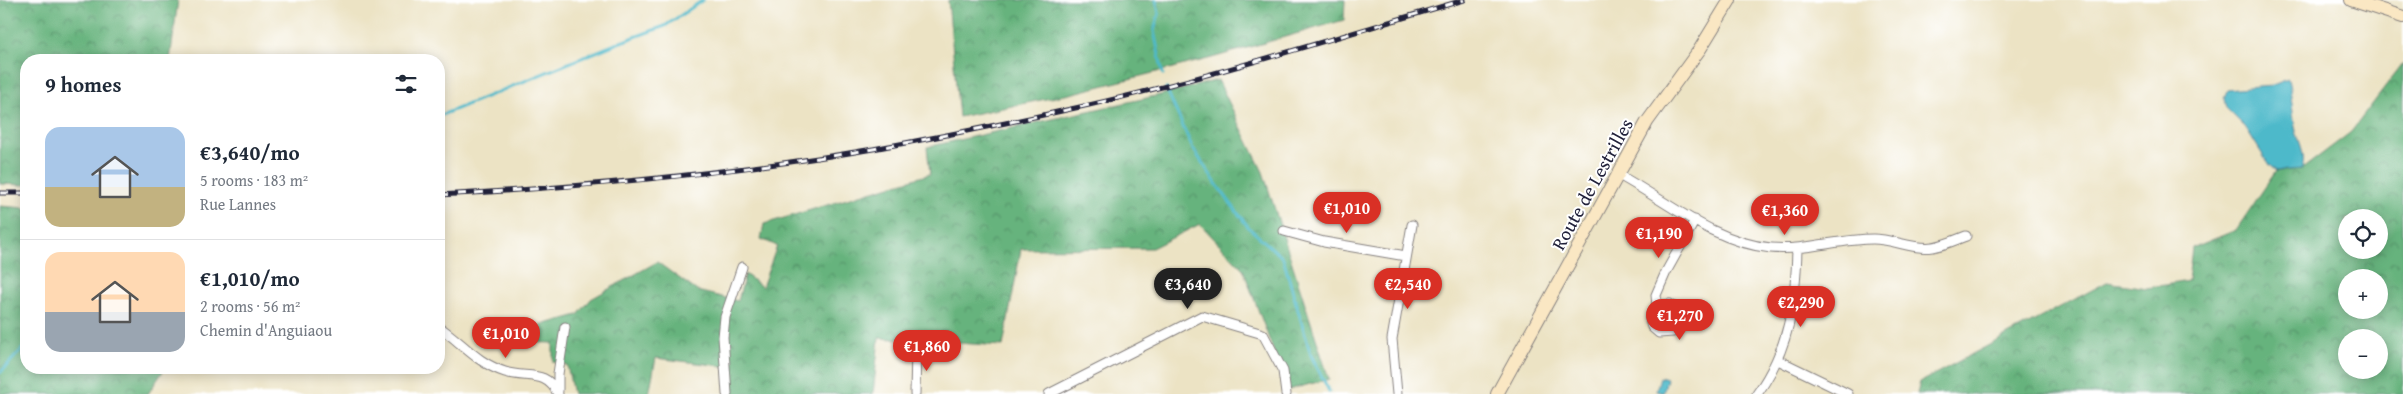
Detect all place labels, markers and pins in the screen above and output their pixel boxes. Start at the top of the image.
pin: €1,010 [1306,192,1388,234]
pin: €1,360 [1744,194,1826,236]
pin: €1,190 [1618,216,1700,259]
pin: €3,640 [1147,268,1229,310]
pin: €2,540 [1367,268,1449,310]
pin: €2,290 [1760,286,1842,328]
pin: €1,270 [1639,298,1721,341]
pin: €1,010 [465,316,547,359]
pin: €1,860 [886,330,968,372]

